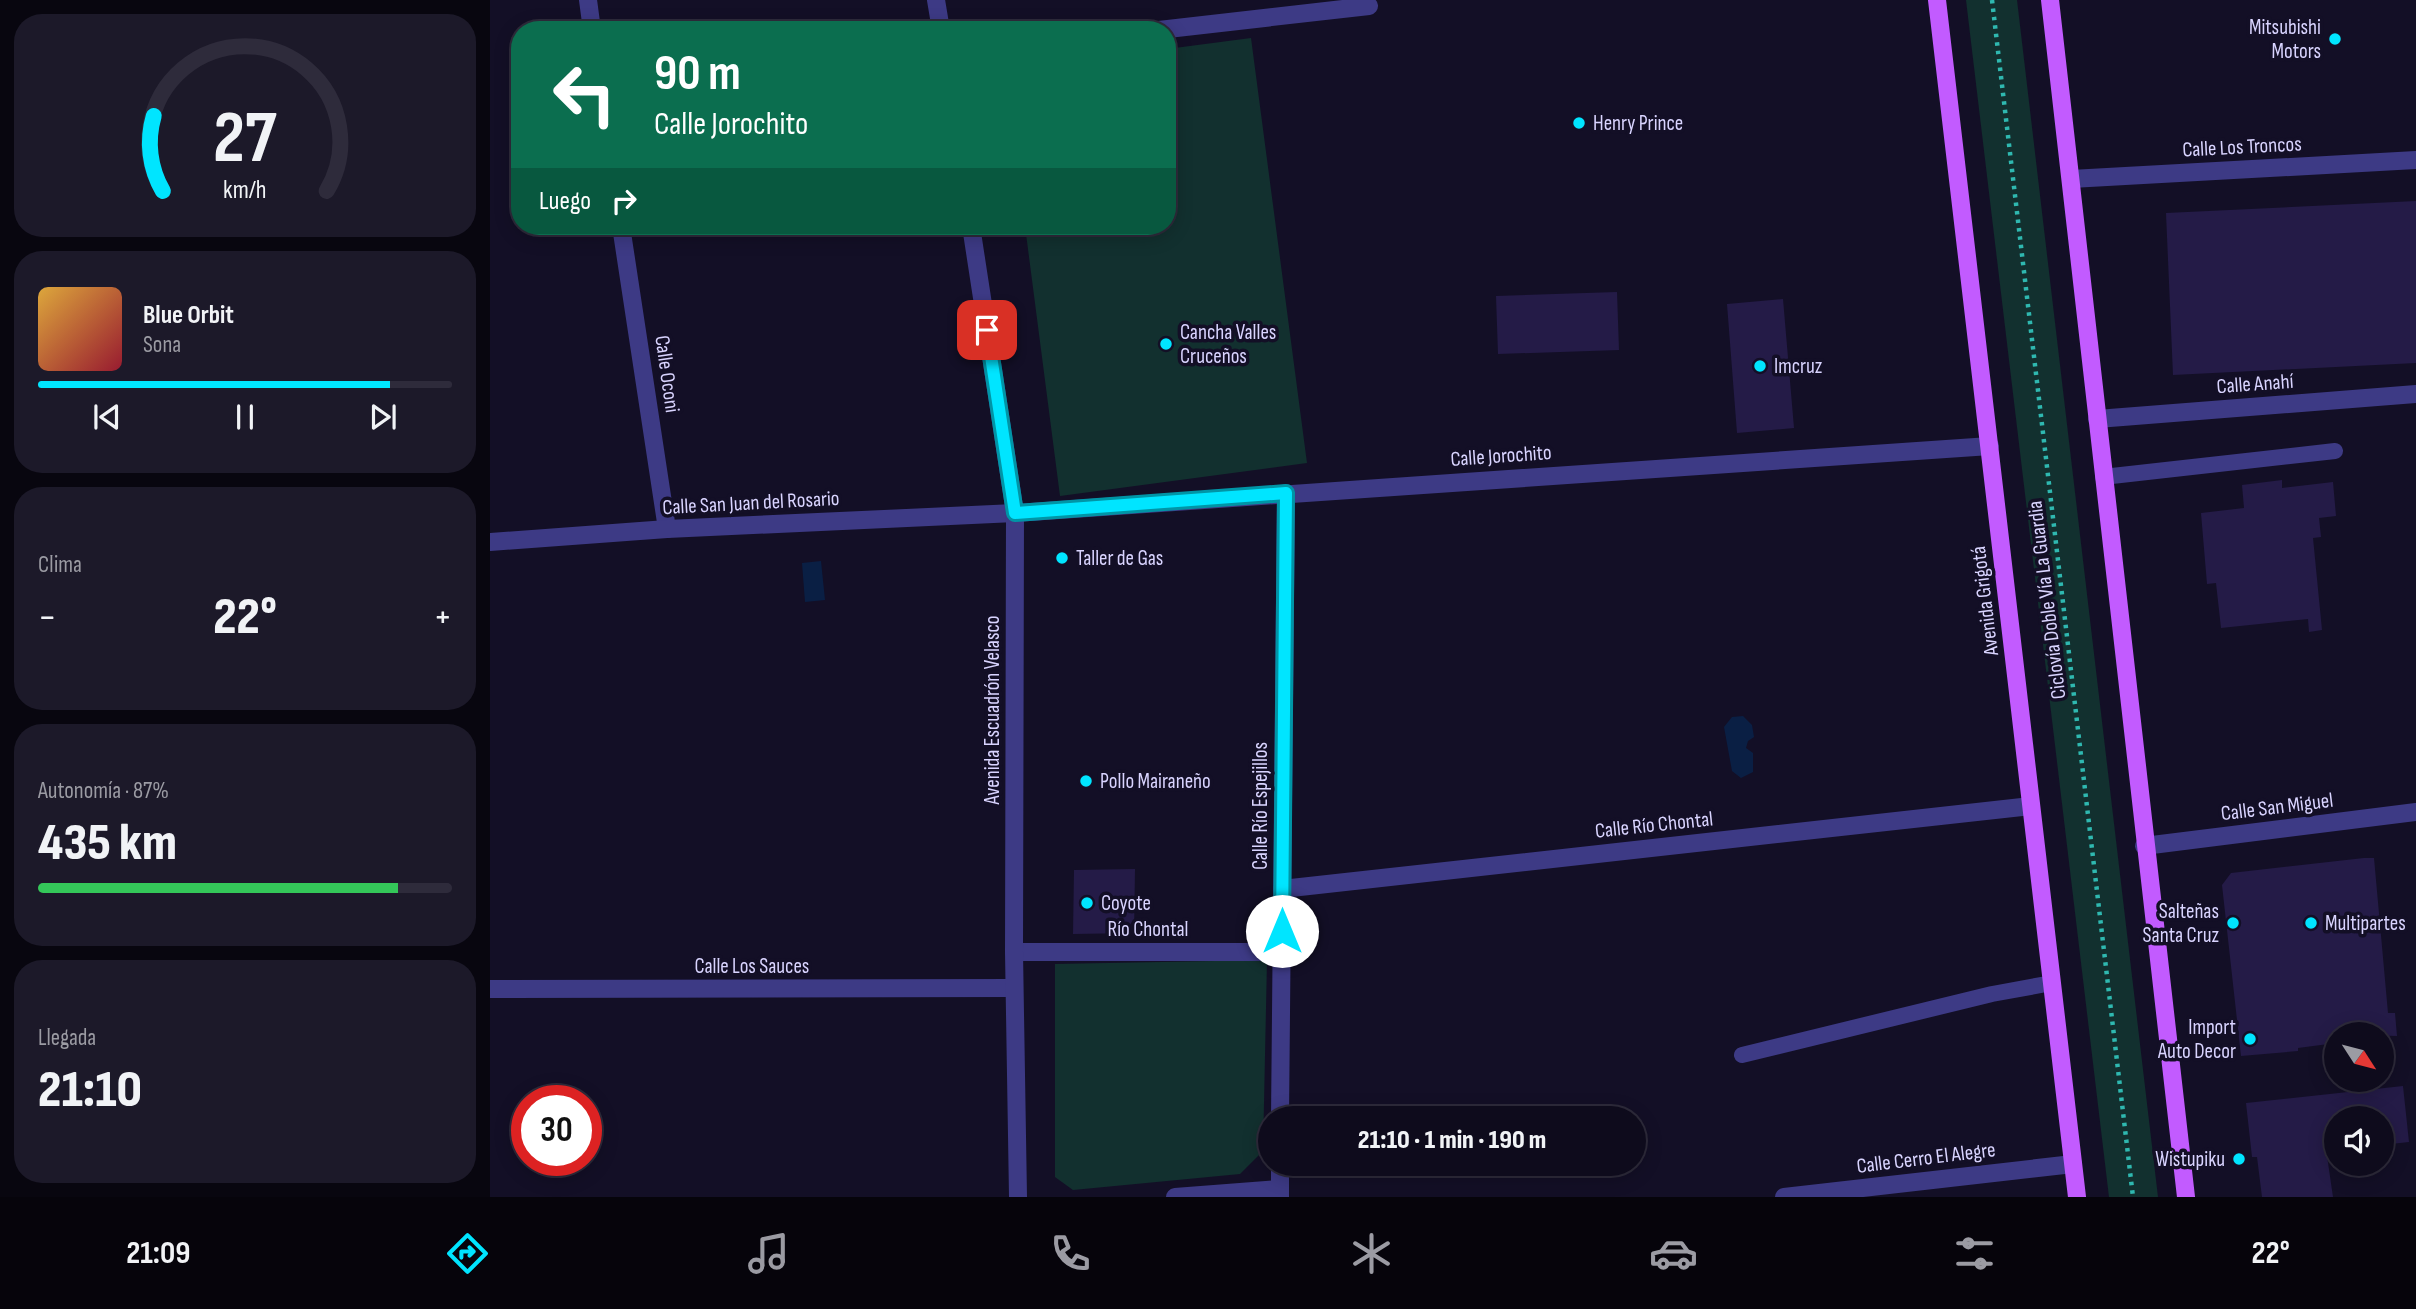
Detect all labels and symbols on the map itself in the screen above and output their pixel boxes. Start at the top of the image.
place label: Mitsubishi Motors [2249,15,2321,64]
marker: Mitsubishi Motors [2327,31,2343,47]
place label: Henry Prince [1593,111,1683,136]
marker: Henry Prince [1571,115,1587,131]
street label: Calle Los Troncos [2182,131,2302,163]
pin [957,300,1017,360]
place label: Cancha Valles Cruceños [1180,320,1276,369]
street label: Calle Oconi [649,334,685,414]
marker: Cancha Valles Cruceños [1158,336,1174,352]
place label: Imcruz [1774,354,1823,379]
marker: Imcruz [1752,358,1768,374]
street label: Calle Anahí [2216,369,2294,399]
street label: Calle Jorochito [1450,440,1552,472]
street label: Calle San Juan del Rosario [662,486,840,520]
street label: Ciclovía Doble Vía La Guardia [2022,499,2072,701]
street label: Avenida Grigotá [1966,545,2004,658]
place label: Taller de Gas [1076,546,1163,571]
marker: Taller de Gas [1054,550,1070,566]
street label: Avenida Escuadrón Velasco [980,616,1005,805]
street label: Calle Río Espejillos [1248,742,1273,870]
place label: Pollo Mairaneño [1100,769,1211,794]
marker: Pollo Mairaneño [1078,773,1094,789]
street label: Calle San Miguel [2219,788,2335,826]
street label: Calle Río Chontal [1594,806,1714,844]
place label: Coyote [1101,891,1151,916]
position arrow [1245,894,1319,968]
marker: Coyote [1079,895,1095,911]
place label: Salteñas Santa Cruz [2143,899,2219,948]
place label: Multipartes [2325,911,2406,936]
marker: Salteñas Santa Cruz [2225,915,2241,931]
marker: Multipartes [2303,915,2319,931]
street label: Río Chontal [1108,917,1188,942]
street label: Calle Los Sauces [695,954,809,979]
place label: Import Auto Decor [2157,1015,2236,1064]
north arrow [2324,1022,2394,1092]
marker: Import Auto Decor [2242,1031,2258,1047]
speed limit sign: 30 [511,1085,602,1176]
street label: Calle Cerro El Alegre [1855,1137,1997,1179]
place label: Wistupiku [2155,1147,2225,1172]
marker: Wistupiku [2231,1151,2247,1167]

